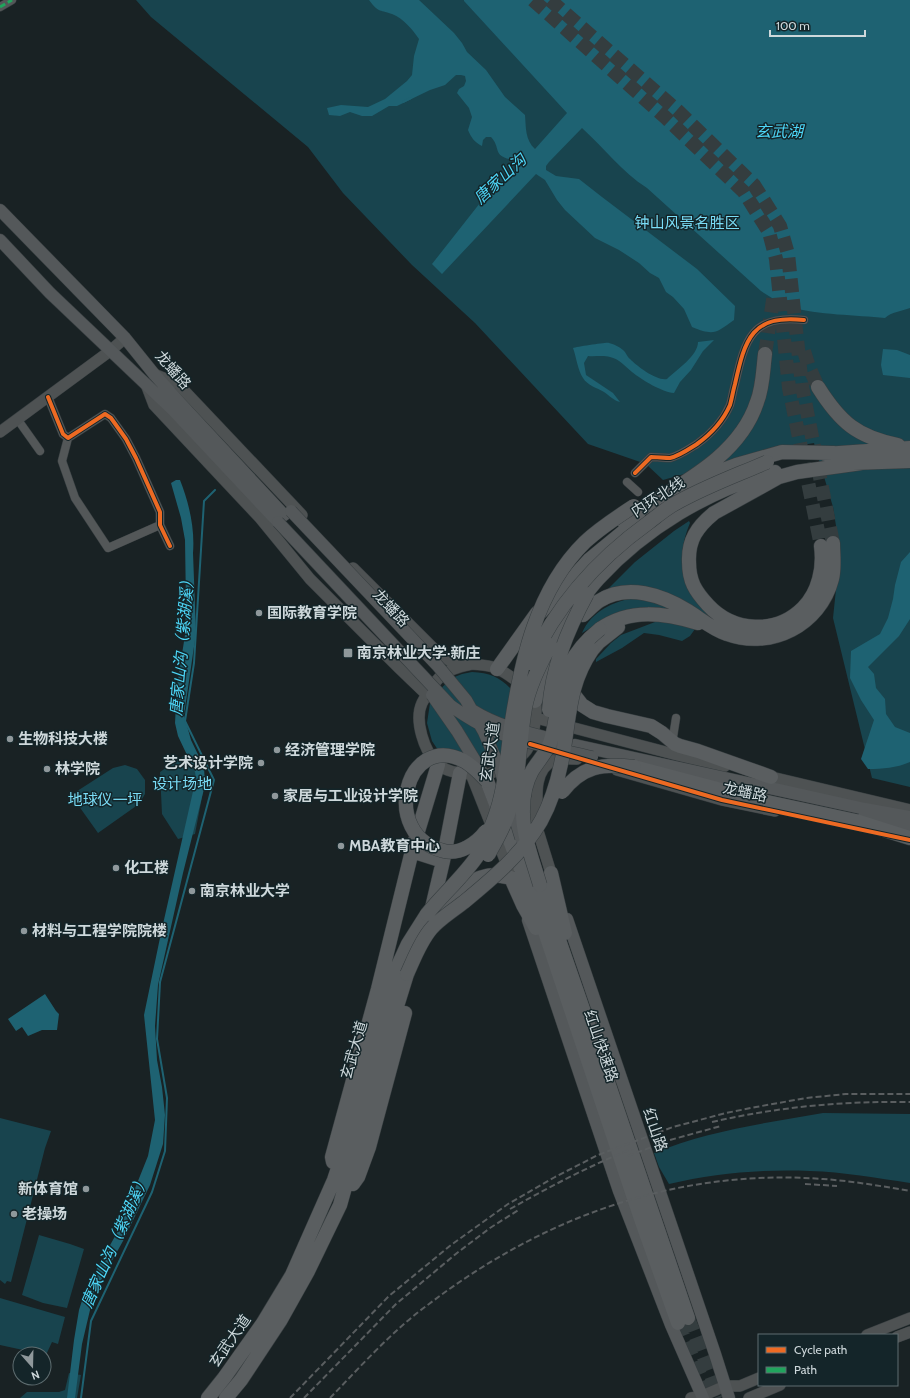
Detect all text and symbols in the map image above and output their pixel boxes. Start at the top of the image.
scale bar [770,12,865,38]
text: 100 m [776,18,810,33]
water label: 玄武湖 [755,122,806,141]
water label: 唐家山沟 [470,149,531,208]
park label: 钟山风景名胜区 [634,214,740,232]
street label: 龙蟠路 [151,347,195,393]
street label: 内环北线 [628,473,688,521]
water label: 唐家山沟（紫湖溪） [166,571,198,717]
street label: 龙蟠路 [369,585,413,631]
place label: 国际教育学院 [267,604,357,622]
marker: 国际教育学院 [254,608,264,618]
place label: 南京林业大学·新庄 [357,644,480,662]
marker: 南京林业大学·新庄 [342,647,354,659]
street label: 玄武大道 [477,721,503,783]
place label: 生物科技大楼 [18,730,108,748]
marker: 生物科技大楼 [5,734,15,744]
place label: 经济管理学院 [285,741,375,759]
marker: 经济管理学院 [272,745,282,755]
place label: 艺术设计学院 [163,754,253,772]
marker: 艺术设计学院 [256,758,266,768]
place label: 林学院 [55,760,100,778]
marker: 林学院 [42,764,52,774]
park label: 设计场地 [152,775,212,793]
street label: 龙蟠路 [721,779,769,805]
place label: 家居与工业设计学院 [283,787,418,805]
park label: 地球仪一坪 [67,791,143,809]
marker: 家居与工业设计学院 [270,791,280,801]
place label: MBA教育中心 [349,837,440,855]
marker: MBA教育中心 [336,841,346,851]
place label: 化工楼 [124,859,169,877]
marker: 化工楼 [111,863,121,873]
place label: 南京林业大学 [200,882,290,900]
marker: 南京林业大学 [187,886,197,896]
place label: 材料与工程学院院楼 [32,922,167,940]
marker: 材料与工程学院院楼 [19,926,29,936]
street label: 红山快速路 [580,1008,622,1084]
street label: 玄武大道 [337,1019,371,1081]
street label: 红山路 [639,1106,671,1154]
water label: 唐家山沟（紫湖溪） [77,1171,153,1311]
place label: 新体育馆 [18,1180,78,1198]
marker: 新体育馆 [81,1184,91,1194]
place label: 老操场 [22,1205,67,1223]
marker: 老操场 [9,1209,19,1219]
street label: 玄武大道 [205,1311,255,1371]
legend [758,1334,898,1386]
text: Cycle path [794,1342,847,1357]
north arrow [12,1346,52,1386]
text: Path [794,1362,817,1377]
text: N [29,1367,41,1383]

